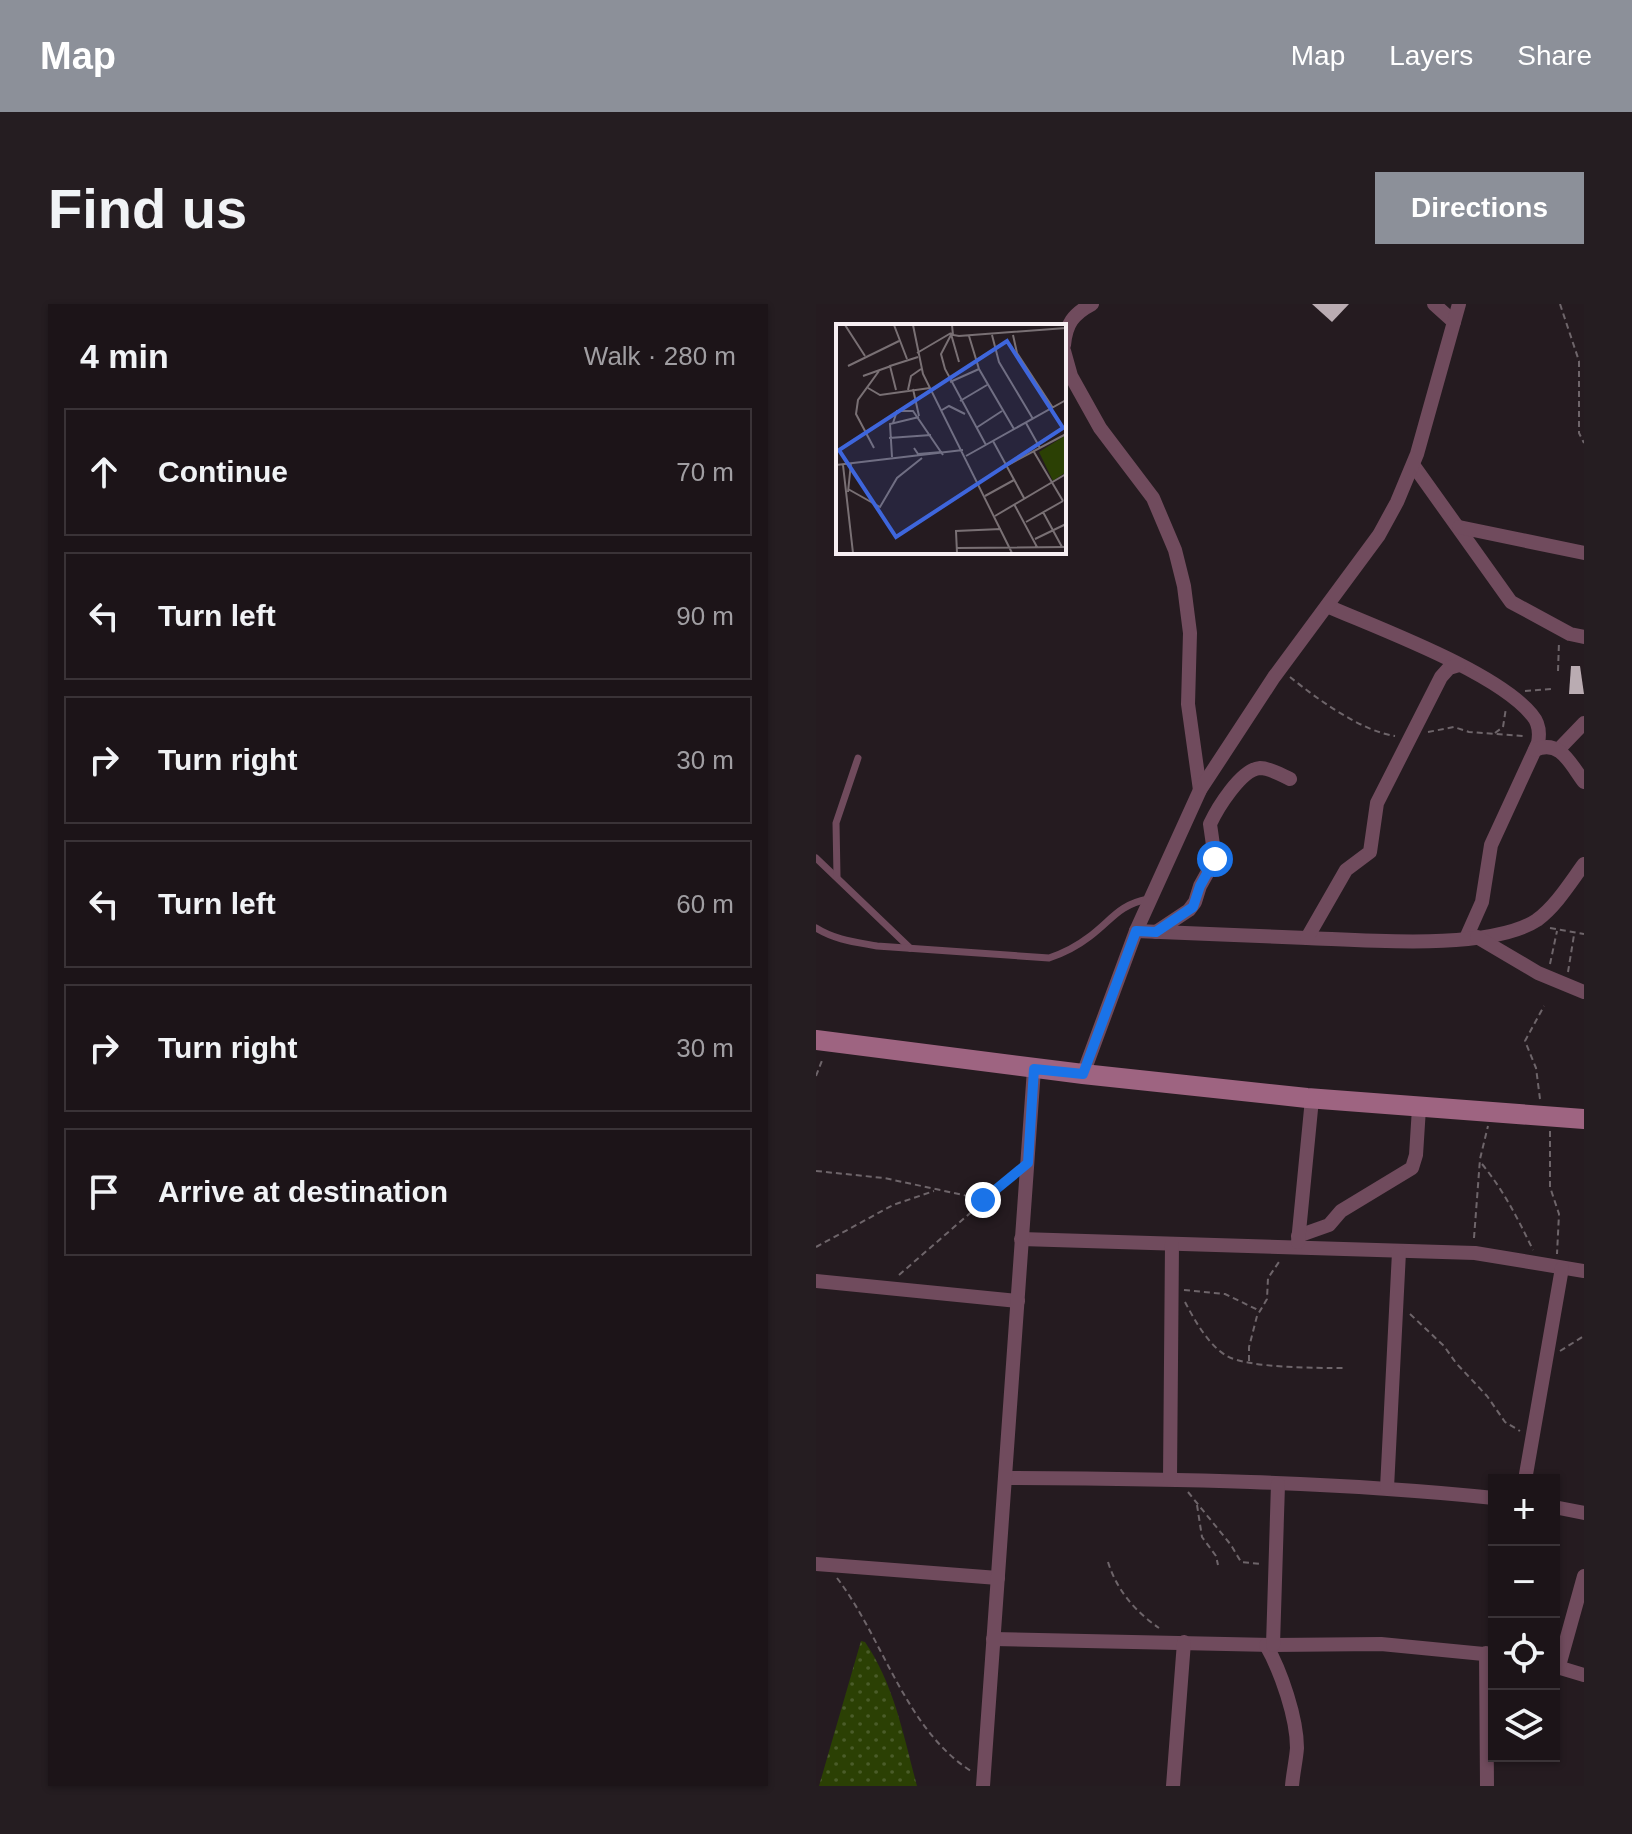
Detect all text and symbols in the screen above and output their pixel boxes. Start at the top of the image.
text: Map [40,35,116,77]
text: Map [1291,40,1345,71]
text: Layers [1389,40,1473,71]
text: Share [1517,40,1592,71]
button: Directions [1375,172,1584,244]
text: Find us [48,177,247,240]
inset map [836,324,1066,554]
text: 4 min [80,337,169,375]
text: Walk · 280 m [584,341,736,371]
icon: ahead [82,450,126,494]
text: Continue [158,455,288,488]
text: 70 m [676,457,734,487]
icon: left [82,594,126,638]
text: Turn left [158,599,276,632]
text: 90 m [676,601,734,631]
icon: right [82,738,126,782]
text: Turn right [158,743,297,776]
text: 30 m [676,745,734,775]
route start [1197,841,1233,877]
icon: left [82,882,126,926]
text: Turn left [158,887,276,920]
text: 60 m [676,889,734,919]
icon: right [82,1026,126,1070]
text: Turn right [158,1031,297,1064]
text: 30 m [676,1033,734,1063]
icon: arrive [82,1170,126,1214]
text: Arrive at destination [158,1175,448,1208]
route end [965,1182,1001,1218]
map controls [1488,1474,1560,1762]
button: + [1488,1474,1560,1546]
button: − [1488,1546,1560,1618]
button: locate [1488,1618,1560,1690]
button: layers [1488,1690,1560,1762]

